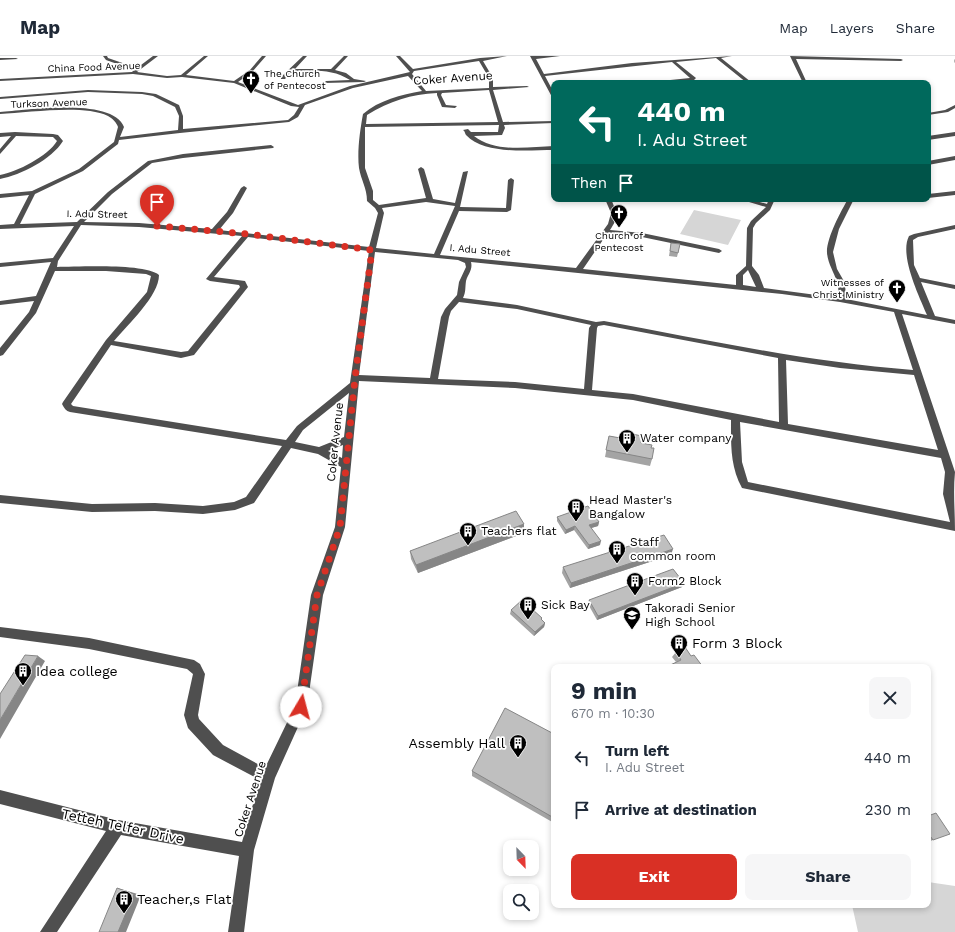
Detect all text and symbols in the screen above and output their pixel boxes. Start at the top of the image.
text: Map [20,16,60,39]
text: Map [779,20,808,36]
text: Layers [830,20,874,36]
text: Share [896,20,935,36]
street label: China Food Avenue [47,60,141,74]
place label: The Church of Pentecost [264,68,327,91]
street label: Coker Avenue [413,68,493,88]
church icon: The Church of Pentecost [241,69,261,94]
text: 440 m [637,95,726,128]
street label: Turkson Avenue [10,96,88,110]
icon: left [571,96,623,148]
text: I. Adu Street [637,129,747,150]
icon: arrive [615,172,637,194]
text: Then [571,174,607,192]
pin [140,185,174,226]
icon: arrive [146,191,168,213]
church icon: Church of Pentecost [609,203,629,228]
street label: I. Adu Street [66,208,128,220]
place label: Church of Pentecost [595,230,644,253]
street label: I. Adu Street [449,242,512,258]
place label: Witnesses of Christ Ministry [813,277,885,300]
church icon: Witnesses of Christ Ministry [887,278,907,303]
street label: Coker Avenue [324,402,346,482]
building icon: Water company [617,428,637,453]
place label: Water company [640,431,732,445]
place label: Head Master's Bangalow [589,493,672,521]
building icon: Head Master's Bangalow [566,497,586,522]
building icon: Teachers flat [458,521,478,546]
place label: Teachers flat [481,524,557,538]
place label: Staff common room [630,535,716,563]
building icon: Staff common room [607,539,627,564]
building icon: Form2 Block [625,571,645,596]
place label: Form2 Block [648,574,722,588]
building icon: Sick Bay [518,595,538,620]
place label: Sick Bay [541,598,590,612]
place label: Takoradi Senior High School [645,601,735,629]
school or university icon: Takoradi Senior High School [622,605,642,630]
building icon: Form 3 Block [669,633,689,658]
place label: Form 3 Block [692,635,783,651]
building icon: Idea college [13,661,33,686]
place label: Idea college [36,663,118,679]
text: 9 min [571,677,637,705]
button: close [869,677,911,719]
position arrow [280,686,322,728]
text: 670 m · 10:30 [571,706,655,721]
building icon: Assembly Hall [508,733,528,758]
place label: Assembly Hall [409,735,506,751]
text: Turn left [605,742,669,760]
icon: left [571,747,593,769]
text: 440 m [864,749,911,767]
street label: Coker Avenue [231,759,269,839]
text: I. Adu Street [605,760,684,775]
icon: arrive [571,799,593,821]
text: Arrive at destination [605,801,757,819]
text: 230 m [865,801,911,819]
street label: Tetteh Telfer Drive [60,805,186,847]
north arrow [503,840,539,876]
map controls [503,840,539,920]
button: Exit [571,854,737,900]
button: Share [745,854,911,900]
button: search [503,884,539,920]
building icon: Teacher,s Flat [114,889,134,914]
place label: Teacher,s Flat [137,891,231,907]

